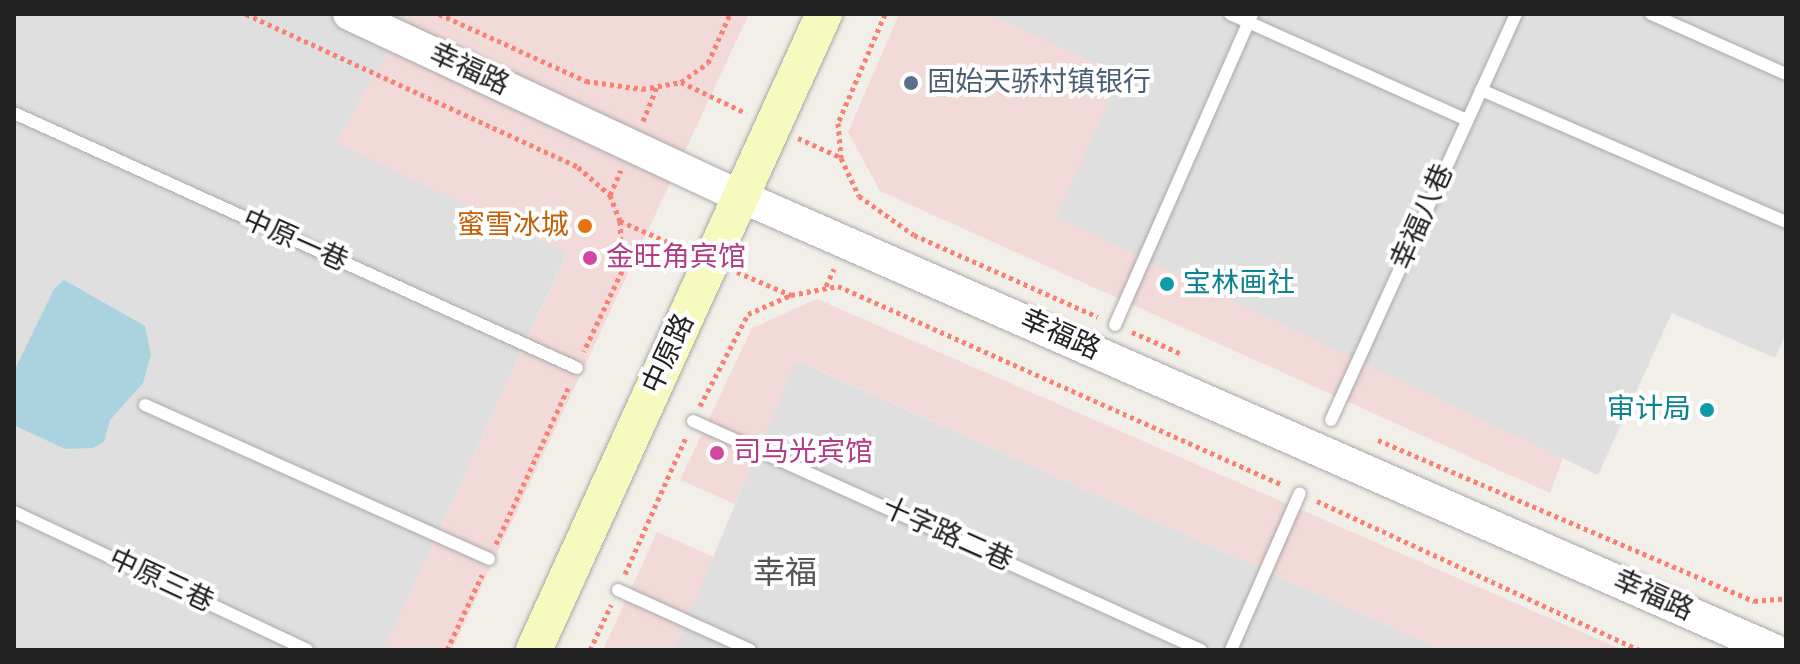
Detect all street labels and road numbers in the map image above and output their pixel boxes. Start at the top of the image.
street label: 幸福路 [424,37,514,103]
street label: 幸福八巷 [1385,159,1461,275]
street label: 中原一巷 [237,203,353,279]
street label: 幸福路 [1015,303,1105,367]
street label: 中原路 [636,309,702,399]
street label: 十字路二巷 [876,491,1018,579]
street label: 中原三巷 [103,542,219,620]
street label: 幸福路 [1608,564,1698,628]

